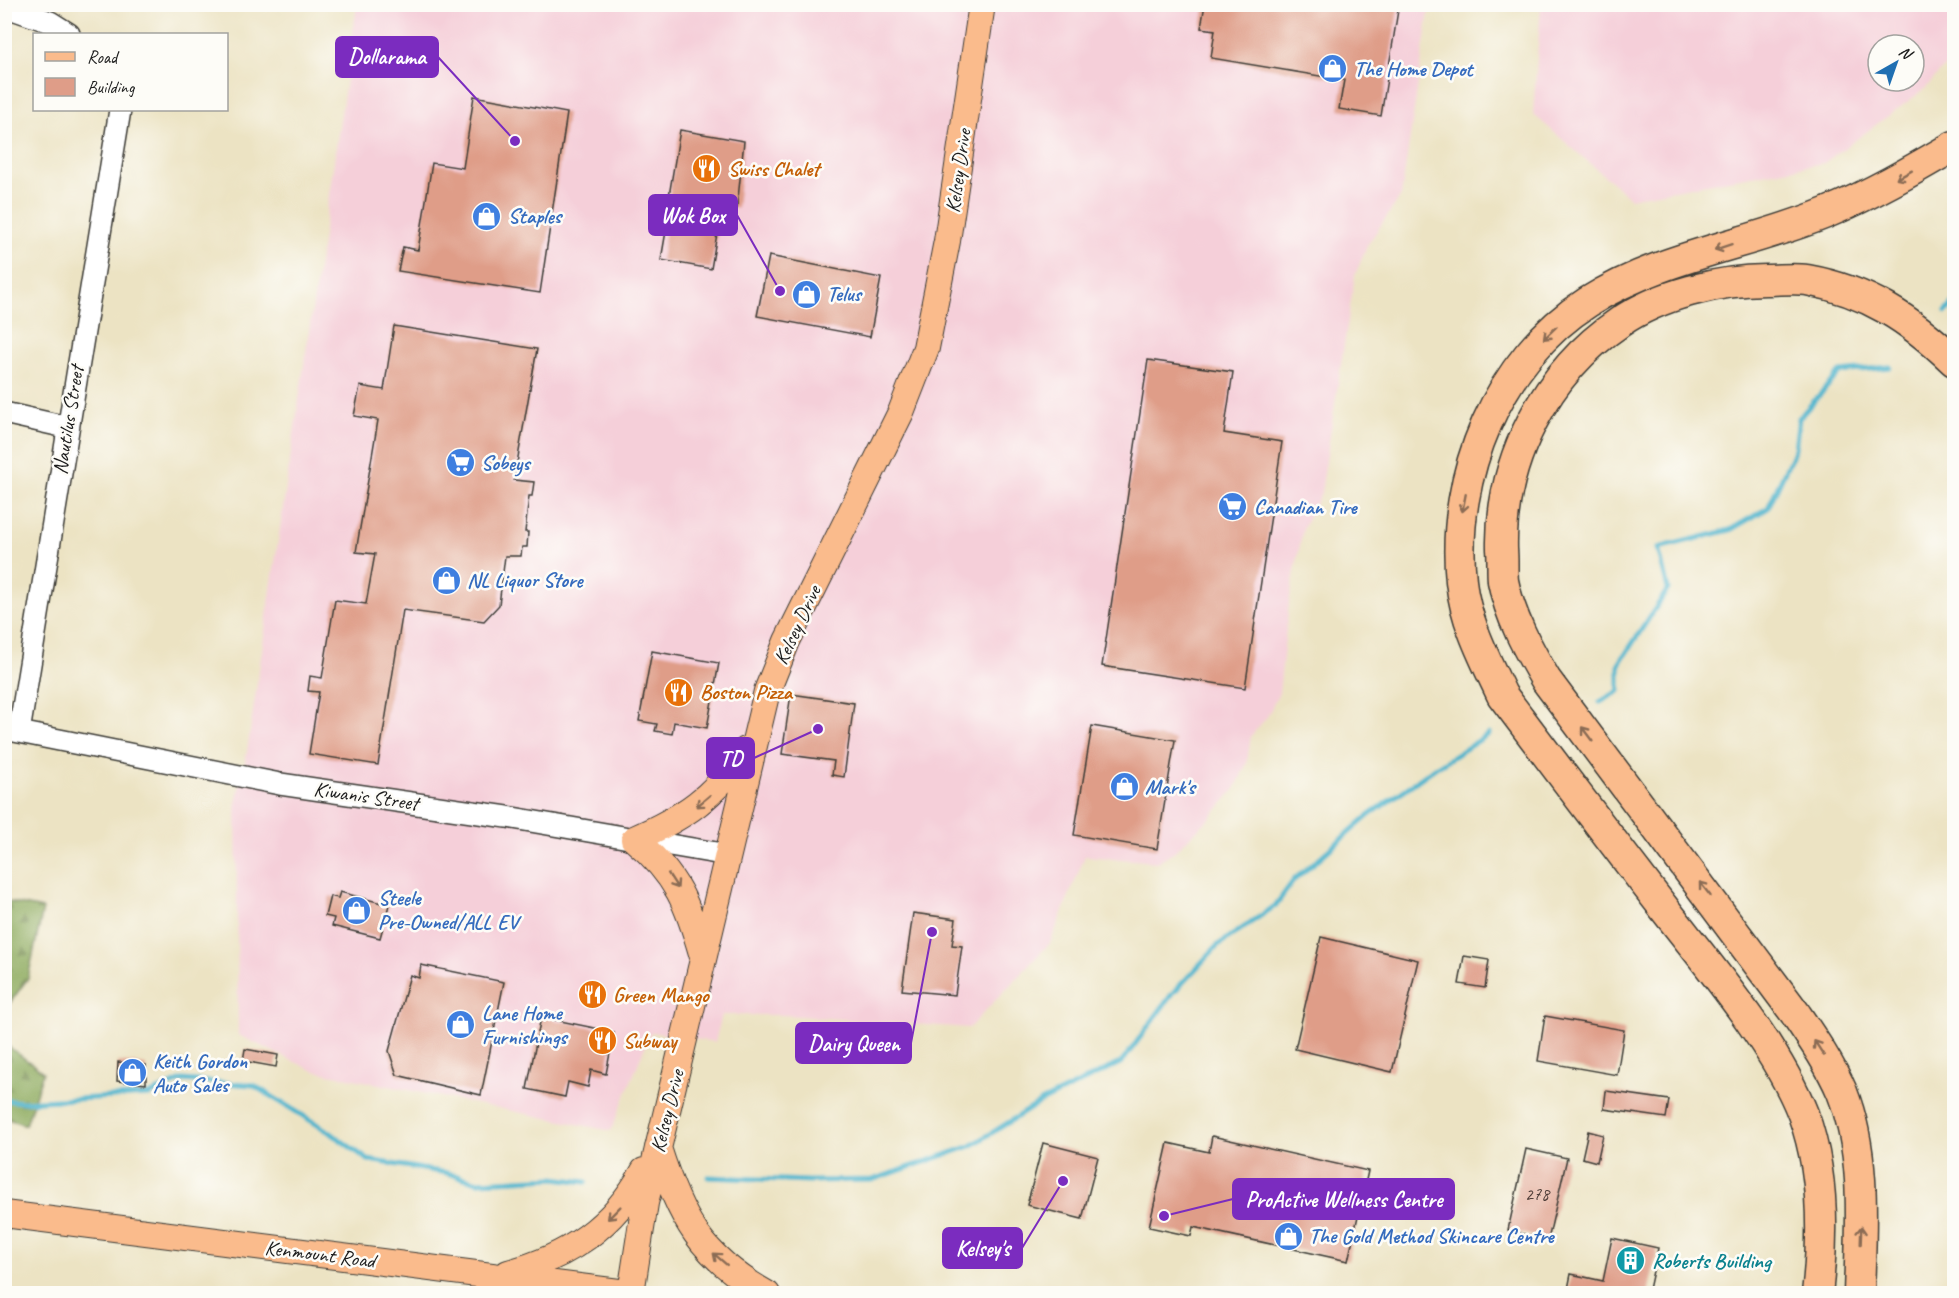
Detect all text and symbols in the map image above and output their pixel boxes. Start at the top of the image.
legend [33,33,228,111]
north arrow [1866,33,1926,93]
callout: Dollarama [336,37,438,77]
text: N [1895,41,1918,65]
text: Dollarama [348,43,428,71]
text: Road [87,46,120,68]
shop icon: The Home Depot [1317,53,1349,85]
place label: The Home Depot [1354,56,1475,82]
text: Building [87,76,136,98]
street label: Kelsey Drive [939,125,977,214]
restaurant icon: Swiss Chalet [691,153,723,185]
place label: Swiss Chalet [728,156,822,182]
one-way arrow [1895,170,1913,181]
callout: Wok Box [649,195,737,235]
shop icon: Staples [471,200,503,232]
text: Wok Box [661,202,728,230]
place label: Staples [508,203,564,229]
one-way arrow [1714,242,1733,253]
shop icon: Telus [790,278,822,310]
place label: Telus [827,281,863,307]
one-way arrow [1543,325,1558,339]
street label: Nautilus Street [47,361,90,476]
supermarket icon: Sobeys [444,447,476,479]
place label: Sobeys [481,450,532,477]
supermarket icon: Canadian Tire [1217,491,1249,523]
one-way arrow [1458,493,1469,513]
place label: Canadian Tire [1254,494,1359,520]
shop icon: NL Liquor Store [430,564,462,596]
place label: NL Liquor Store [467,567,585,593]
street label: Kelsey Drive [767,579,827,669]
restaurant icon: Boston Pizza [663,676,695,708]
place label: Boston Pizza [700,679,793,705]
one-way arrow [1581,727,1593,743]
callout: TD [707,738,754,778]
text: TD [720,745,745,773]
shop icon: Mark's [1108,771,1140,803]
place label: Mark's [1145,774,1198,800]
street label: Kiwanis Street [312,776,423,817]
one-way arrow [695,794,711,807]
one-way arrow [667,873,679,889]
one-way arrow [1699,882,1712,898]
place label: Steele Pre-Owned/ALL EV [378,885,523,935]
shop icon: Steele Pre-Owned/ALL EV [341,894,373,926]
restaurant icon: Green Mango [576,979,608,1011]
place label: Green Mango [613,982,710,1008]
place label: Lane Home Furnishings [482,1000,569,1050]
shop icon: Lane Home Furnishings [445,1009,477,1041]
callout: Dairy Queen [796,1023,911,1063]
restaurant icon: Subway [586,1025,618,1057]
place label: Subway [623,1028,679,1054]
text: Dairy Queen [808,1030,902,1058]
one-way arrow [1812,1040,1824,1057]
place label: Keith Gordon Auto Sales [153,1048,248,1098]
shop icon: Keith Gordon Auto Sales [116,1057,148,1089]
street label: Kelsey Drive [644,1065,690,1155]
callout: ProActive Wellness Centre [1233,1179,1454,1219]
house number: 278 [1525,1183,1551,1205]
text: ProActive Wellness Centre [1246,1186,1445,1214]
one-way arrow [606,1206,621,1221]
shop icon: The Gold Method Skincare Centre [1272,1220,1304,1252]
place label: The Gold Method Skincare Centre [1309,1223,1556,1249]
one-way arrow [1855,1226,1866,1246]
callout: Kelsey's [943,1228,1022,1268]
street label: Kenmount Road [264,1234,380,1274]
text: Kelsey's [956,1235,1013,1263]
building icon: Roberts Building [1615,1245,1647,1277]
place label: Roberts Building [1652,1248,1773,1274]
one-way arrow [713,1252,728,1266]

